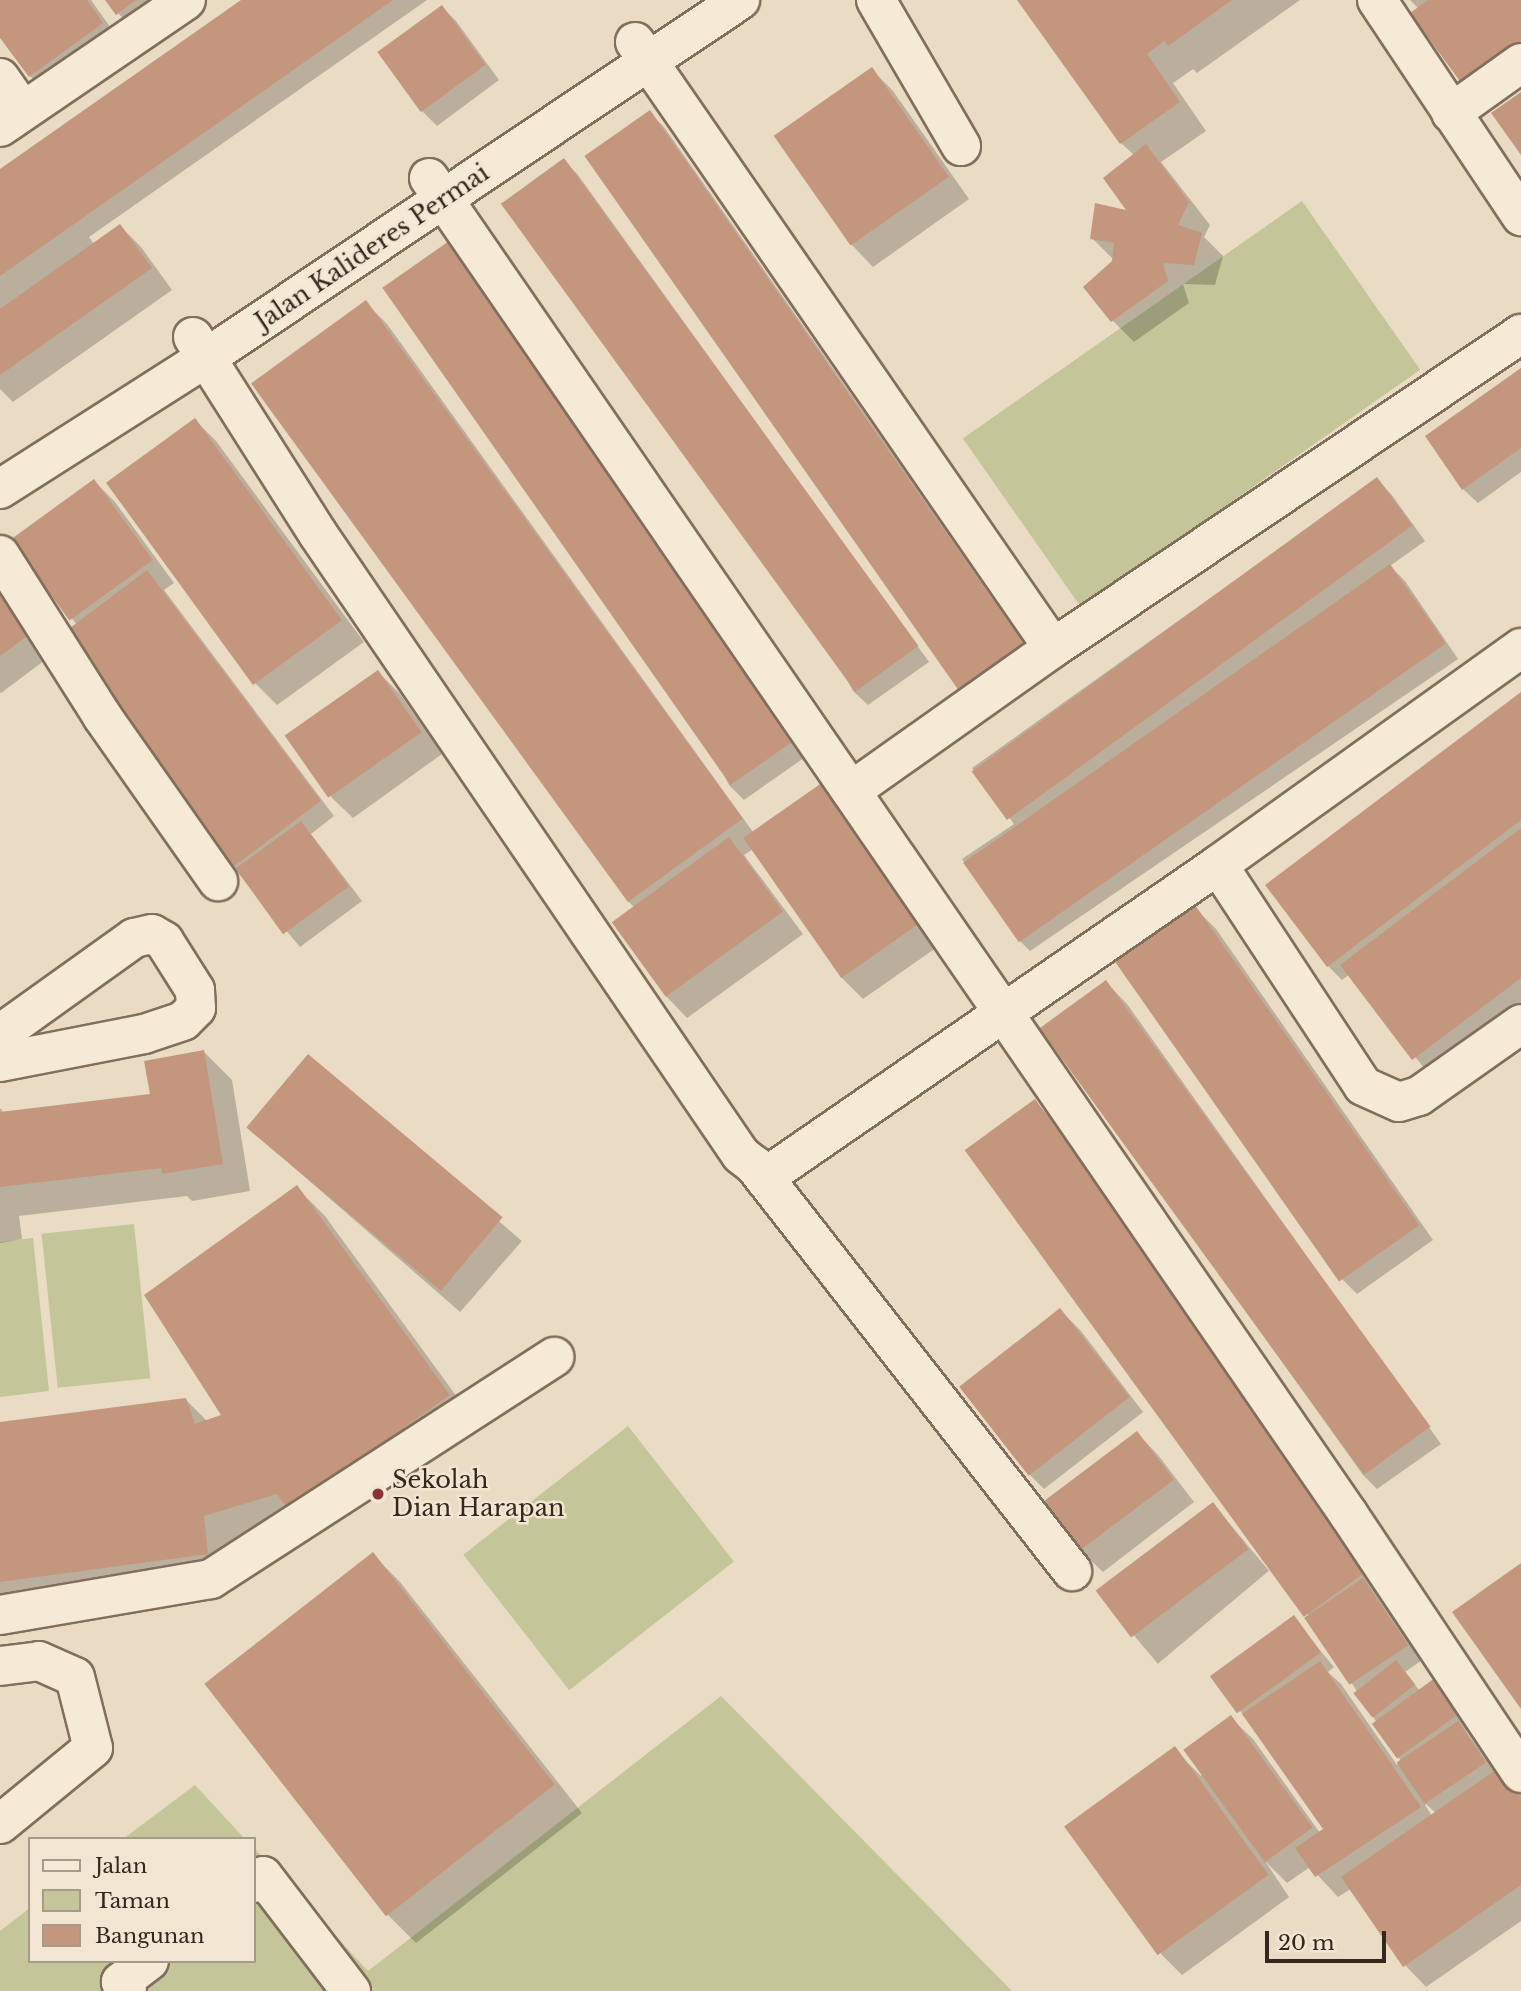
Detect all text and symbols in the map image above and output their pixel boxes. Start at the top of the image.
street label: Jalan Kalideres Permai [250,158,494,336]
place label: Sekolah Dian Harapan [392,1466,564,1522]
marker: Sekolah Dian Harapan [370,1486,386,1502]
legend [28,1837,256,1963]
text: Jalan [95,1853,147,1879]
text: Taman [95,1888,170,1914]
scale bar [1269,1918,1390,1962]
text: Bangunan [95,1923,204,1949]
text: 20 m [1278,1930,1335,1956]

